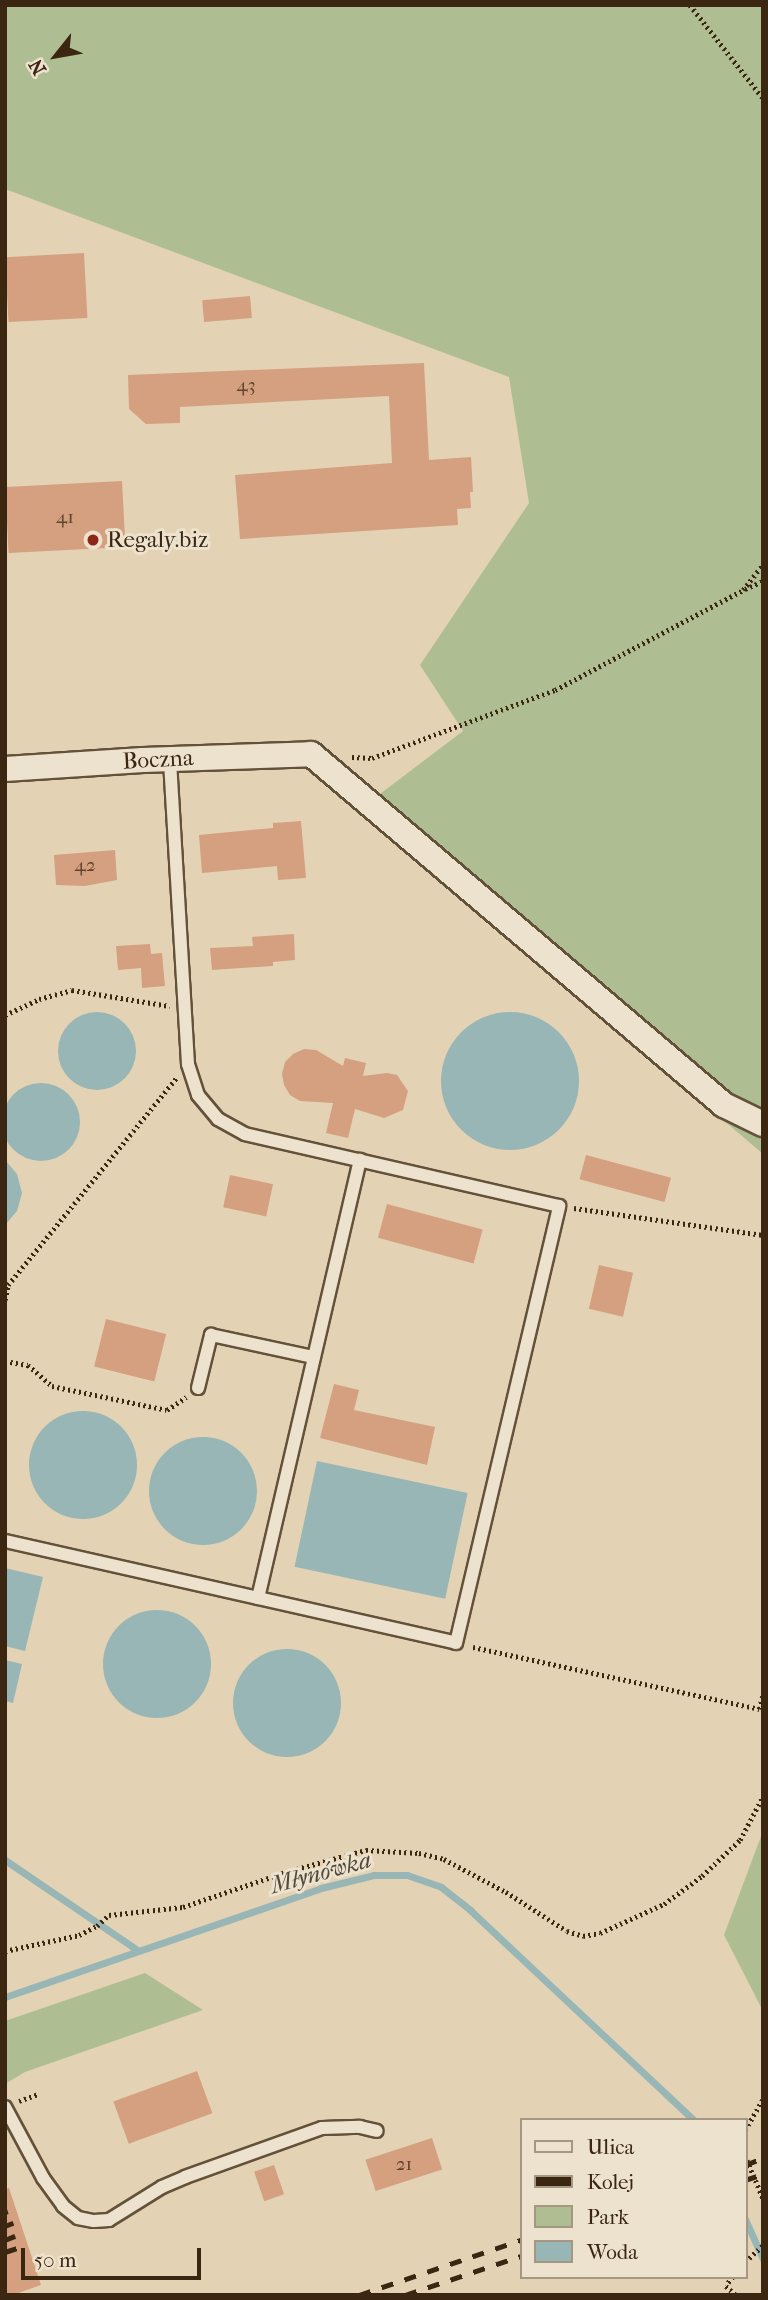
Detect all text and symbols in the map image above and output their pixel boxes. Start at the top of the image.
north arrow [21,21,91,91]
text: N [25,55,51,79]
house number: 43 [236,375,256,397]
house number: 41 [56,507,74,529]
place label: Regaly.biz [107,526,208,554]
marker: Regaly.biz [85,532,101,548]
street label: Boczna [122,744,194,776]
house number: 42 [75,855,95,877]
water label: Młynówka [268,1846,374,1900]
legend [520,2118,747,2279]
text: Ulica [587,2135,634,2159]
house number: 21 [396,2154,412,2176]
text: Kolej [587,2170,634,2194]
text: Park [587,2205,629,2229]
scale bar [24,2234,205,2278]
text: Woda [587,2240,638,2264]
text: 50 m [34,2248,77,2272]

